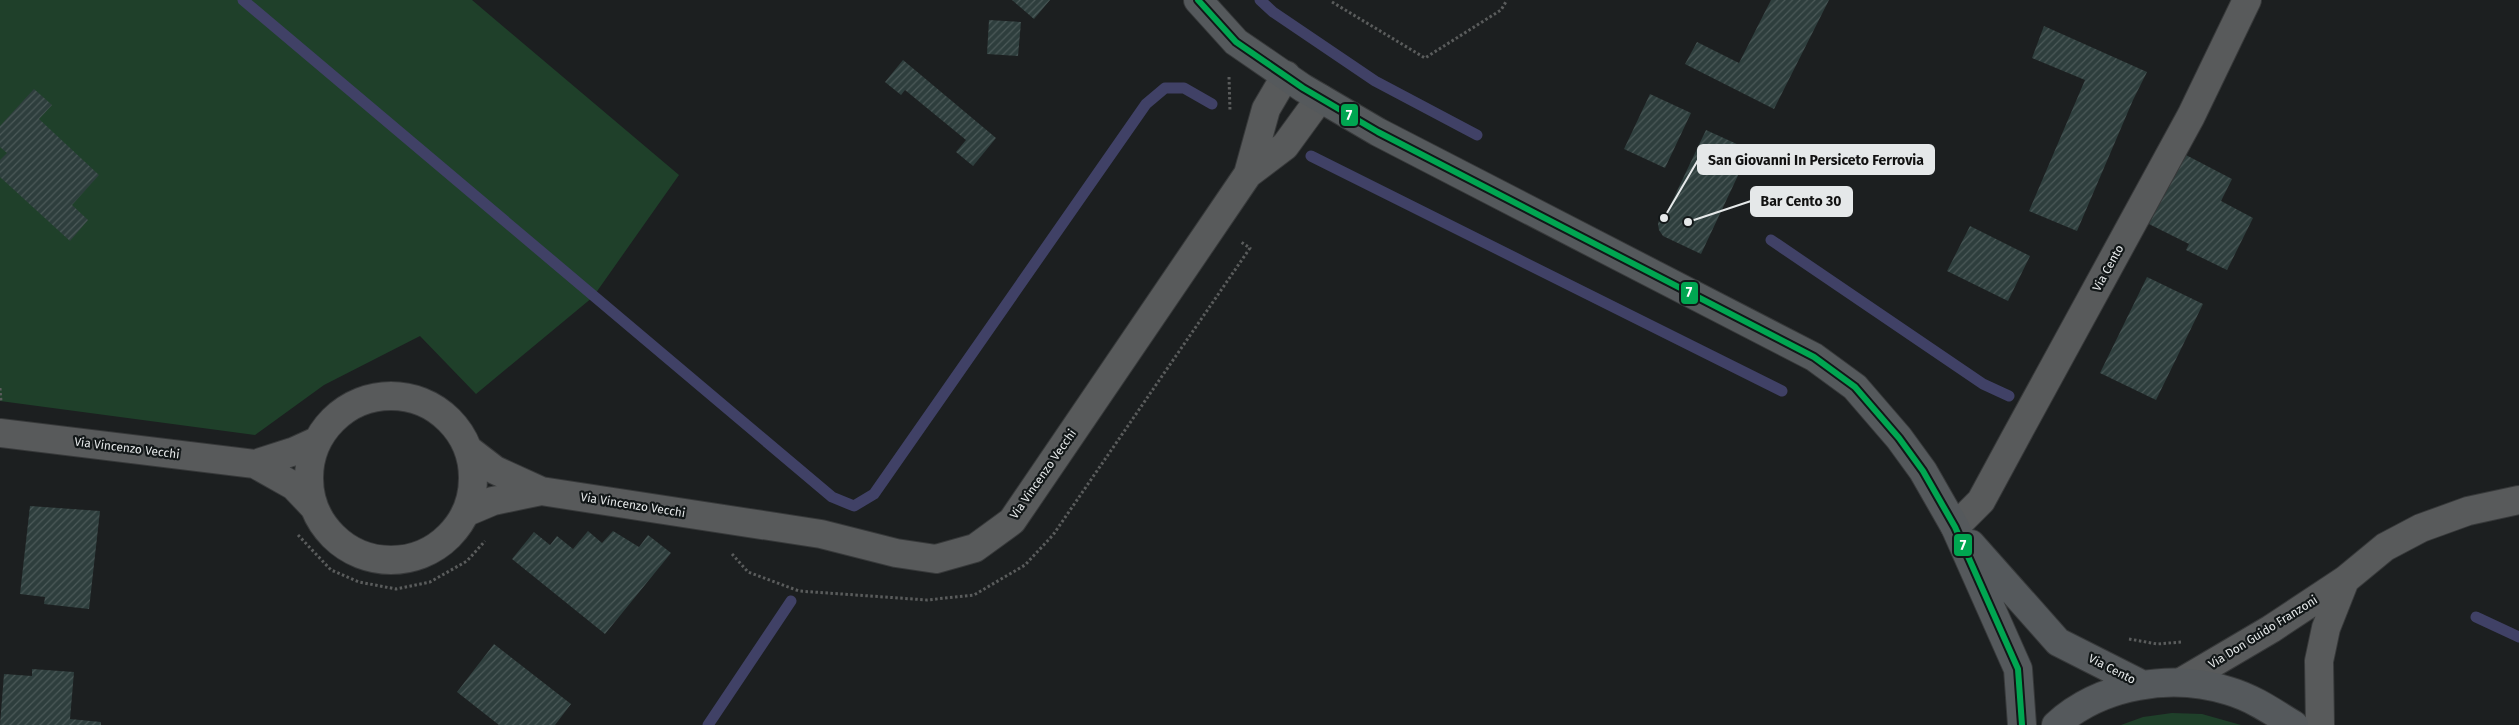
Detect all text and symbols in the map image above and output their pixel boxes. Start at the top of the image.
line badge: 7 [1340,103,1359,127]
text: 7 [1346,107,1353,124]
callout: San Giovanni In Persiceto Ferrovia [1698,145,1934,174]
text: San Giovanni In Persiceto Ferrovia [1708,152,1924,169]
callout: Bar Cento 30 [1751,187,1852,216]
text: Bar Cento 30 [1761,193,1841,210]
street label: Via Cento [2090,242,2126,294]
line badge: 7 [1680,281,1699,305]
text: 7 [1686,284,1693,301]
street label: Via Vincenzo Vecchi [1007,427,1079,521]
street label: Via Vincenzo Vecchi [74,435,180,461]
street label: Via Vincenzo Vecchi [580,490,686,520]
line badge: 7 [1953,533,1973,557]
text: 7 [1960,537,1967,554]
street label: Via Don Guido Franzoni [2206,593,2320,671]
street label: Via Cento [2086,651,2138,687]

